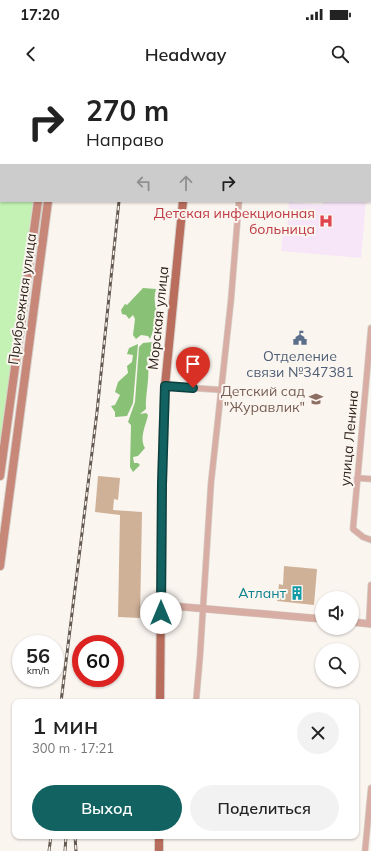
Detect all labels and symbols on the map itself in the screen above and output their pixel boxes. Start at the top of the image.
place label: Детская инфекционная больница [154,204,315,238]
hospital icon: Детская инфекционная больница [318,213,334,229]
street label: Прибрежная улица [4,232,40,366]
street label: Морская улица [144,265,172,371]
public building icon: Отделение связи №347381 [292,330,308,346]
pin [176,347,210,388]
place label: Отделение связи №347381 [246,347,354,381]
place label: Детский сад "Журавлик" [221,382,305,416]
street label: улица Ленина [336,389,362,487]
school or university icon: Детский сад "Журавлик" [308,391,324,407]
place label: Атлант [238,584,287,602]
building icon: Атлант [289,585,305,601]
position arrow [140,592,182,634]
speed limit sign: 60 [72,635,124,687]

